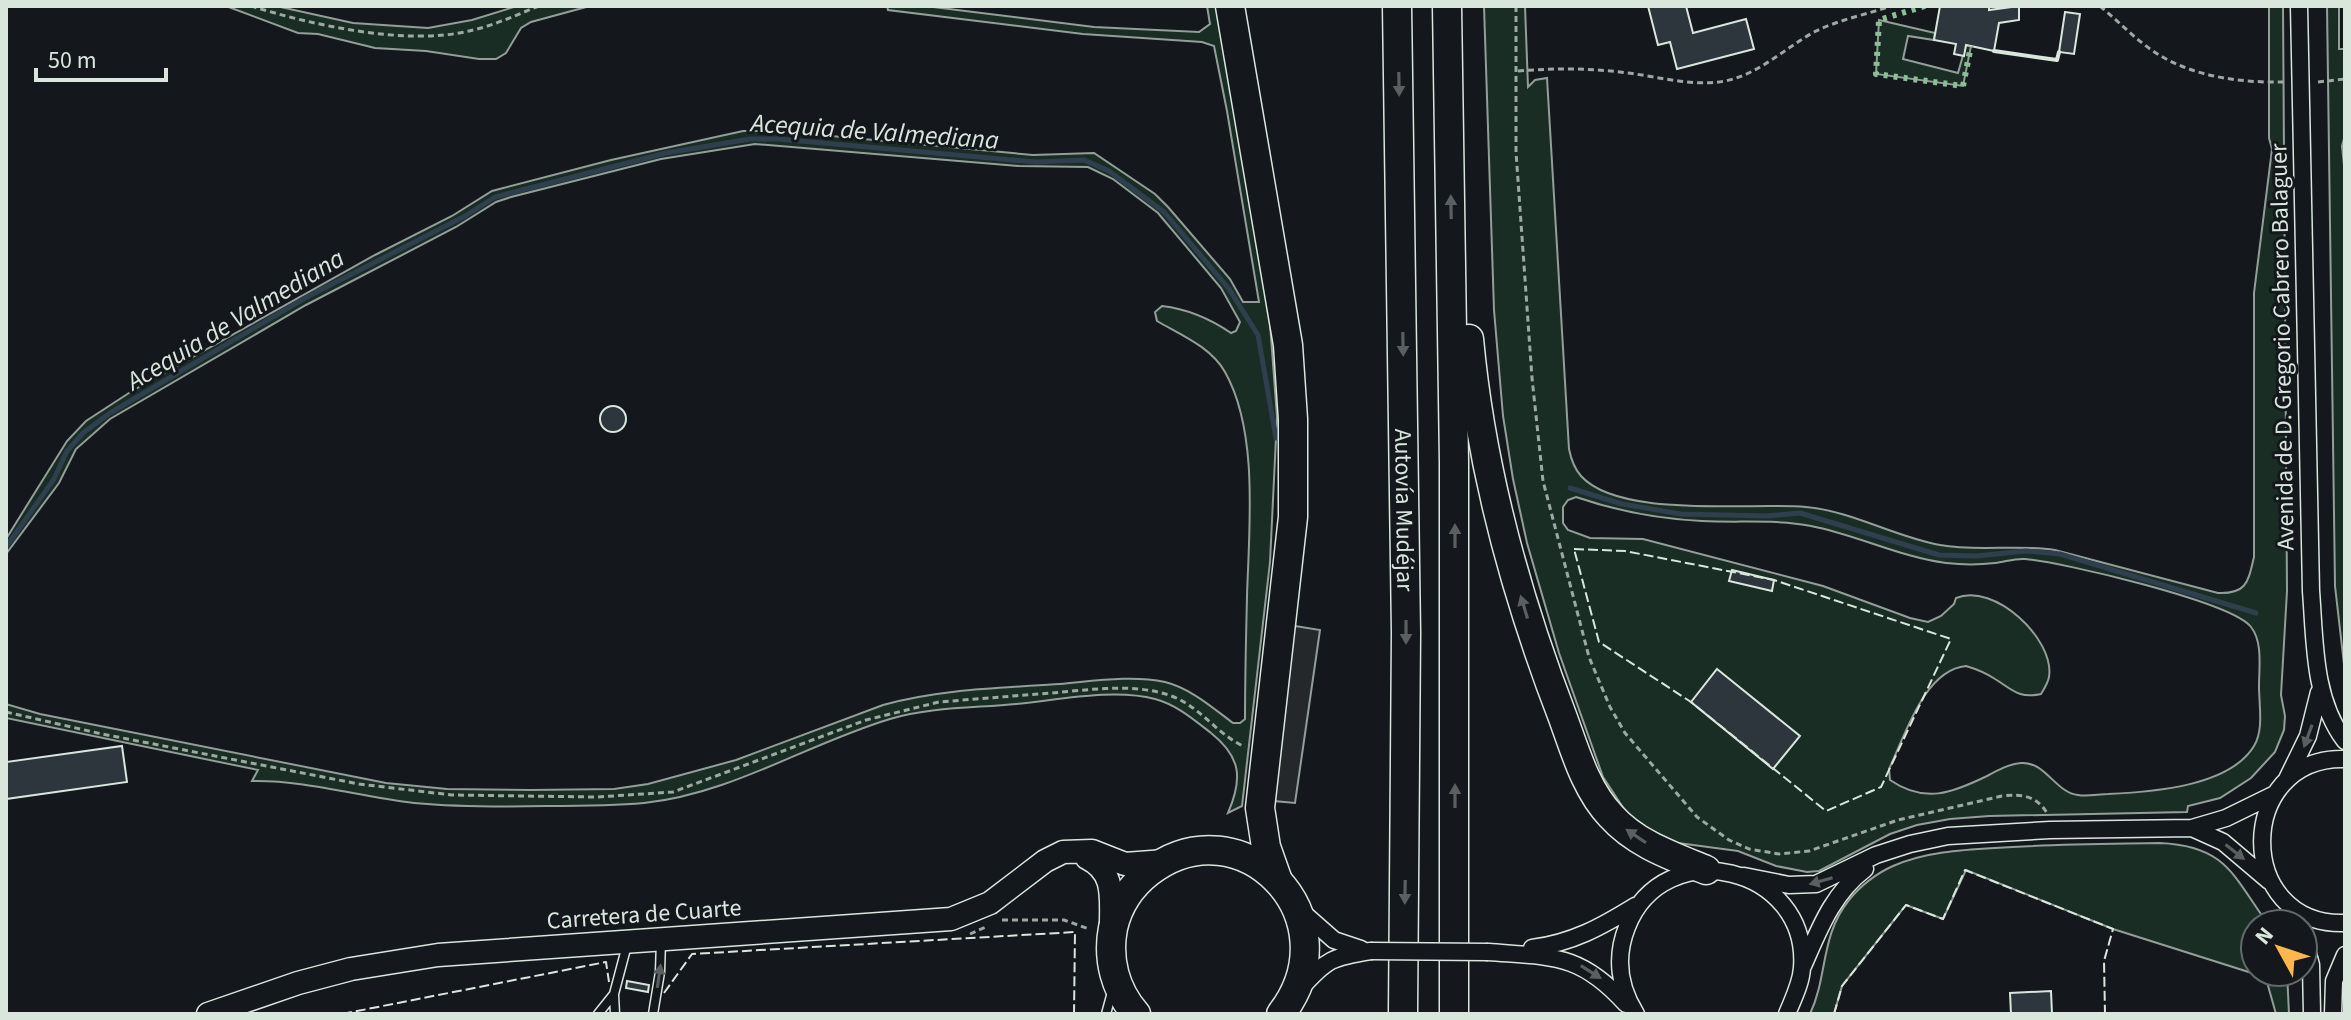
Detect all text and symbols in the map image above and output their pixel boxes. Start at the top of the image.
scale bar [36,32,166,82]
text: 50 m [48,43,97,78]
one-way arrow [1392,72,1405,97]
water label: Acequia de Valmediana [748,104,1000,159]
street label: Avenida de D. Gregorio Cabrero Balaguer [2261,143,2304,551]
one-way arrow [1445,194,1457,219]
water label: Acequia de Valmediana [118,240,351,400]
one-way arrow [1397,332,1410,357]
street label: Autovía Mudéjar [1385,428,1422,592]
one-way arrow [1449,523,1461,548]
one-way arrow [1517,594,1529,618]
one-way arrow [1400,620,1412,645]
one-way arrow [2301,724,2314,748]
one-way arrow [1449,783,1461,808]
one-way arrow [1625,829,1646,844]
one-way arrow [2225,843,2245,859]
one-way arrow [1809,875,1833,888]
one-way arrow [1399,880,1411,905]
street label: Carretera de Cuarte [546,890,742,939]
north arrow [2239,908,2319,988]
text: N [2247,920,2281,952]
one-way arrow [653,964,666,989]
one-way arrow [1580,964,1601,979]

